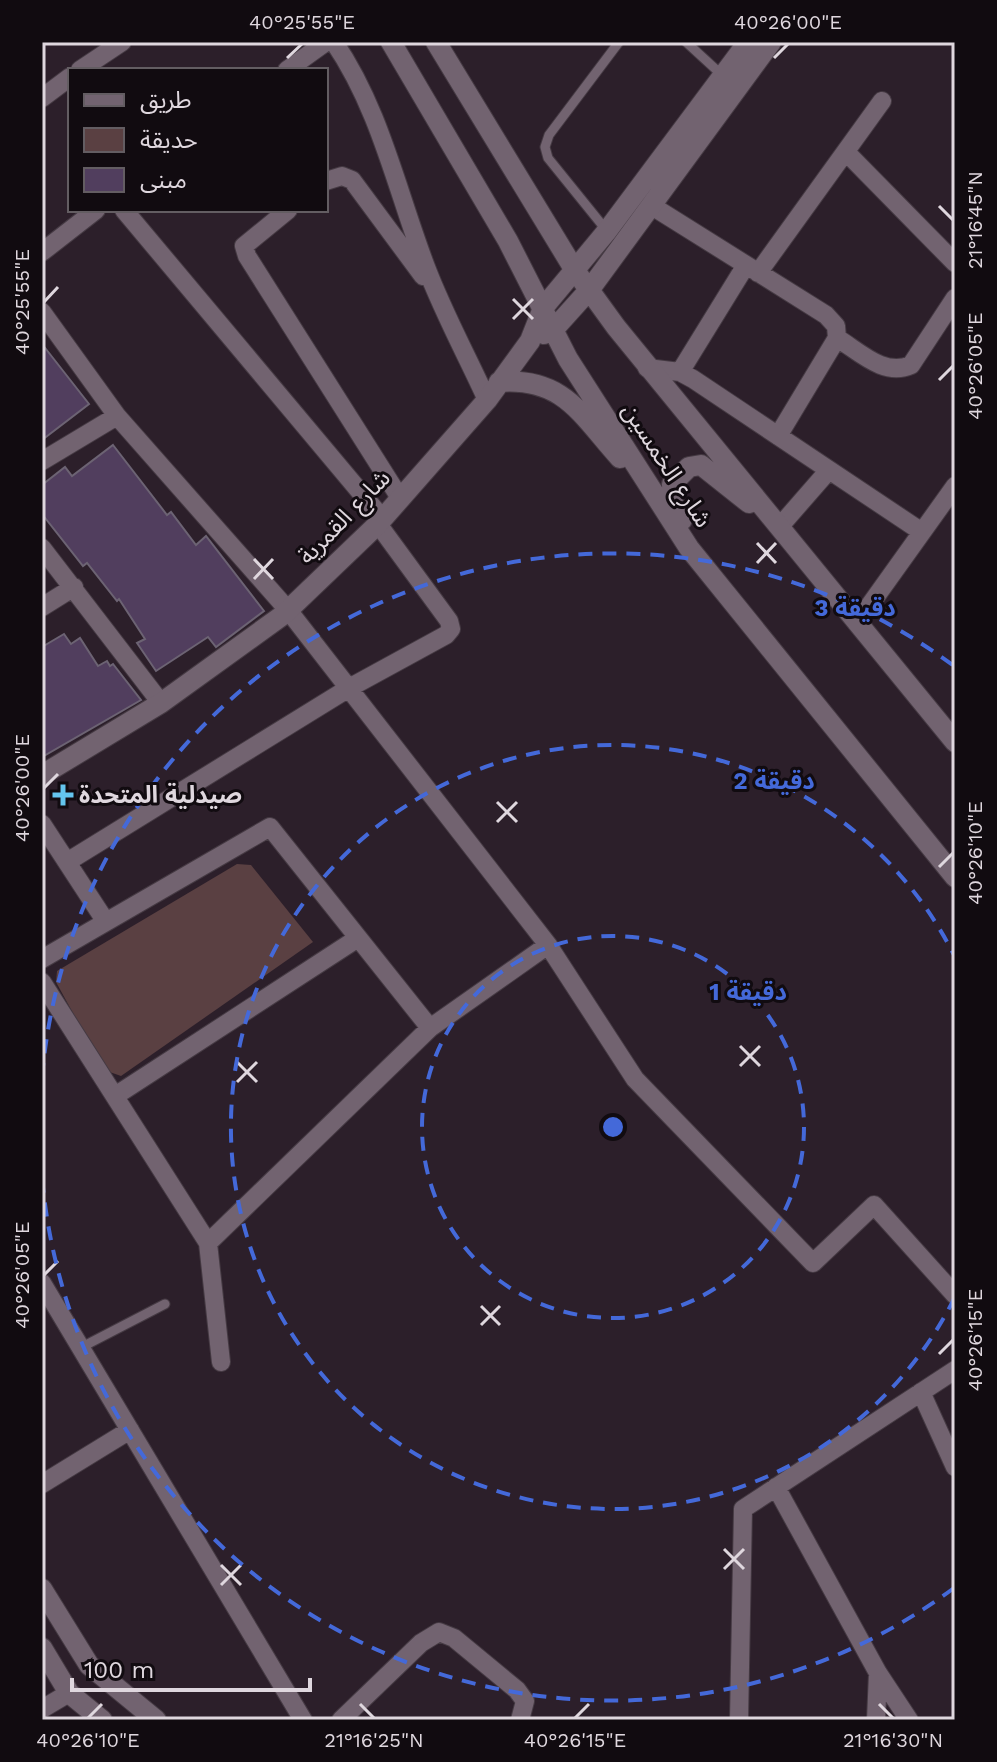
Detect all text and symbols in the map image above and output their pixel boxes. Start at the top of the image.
text: 40°25'55"E [249,10,355,34]
text: 40°26'00"E [734,10,842,34]
legend [68,68,328,212]
text: طريق [140,86,192,115]
text: حديقة [140,126,198,154]
text: مبنى [140,166,187,194]
text: 21°16'45"N [963,171,987,269]
text: 40°25'55"E [10,249,34,355]
text: 40°26'05"E [963,312,987,420]
street label: شارع الخمسين [614,397,718,534]
street label: شارع القمرية [292,464,398,572]
text: 3 دقيقة [814,594,896,622]
text: 40°26'00"E [10,734,34,842]
text: 2 دقيقة [733,767,815,795]
place label: صيدلية المتحدة [79,781,242,809]
marker: صيدلية المتحدة [54,786,72,804]
text: 40°26'10"E [963,801,987,905]
text: 1 دقيقة [709,978,787,1006]
centre of rings [599,1113,627,1141]
text: 40°26'05"E [10,1221,34,1329]
text: 40°26'15"E [963,1289,987,1391]
scale bar [72,1642,310,1692]
text: 100 m [84,1656,154,1684]
text: 40°26'10"E [36,1728,140,1752]
text: 21°16'25"N [324,1728,424,1752]
text: 40°26'15"E [524,1728,626,1752]
text: 21°16'30"N [843,1728,943,1752]

